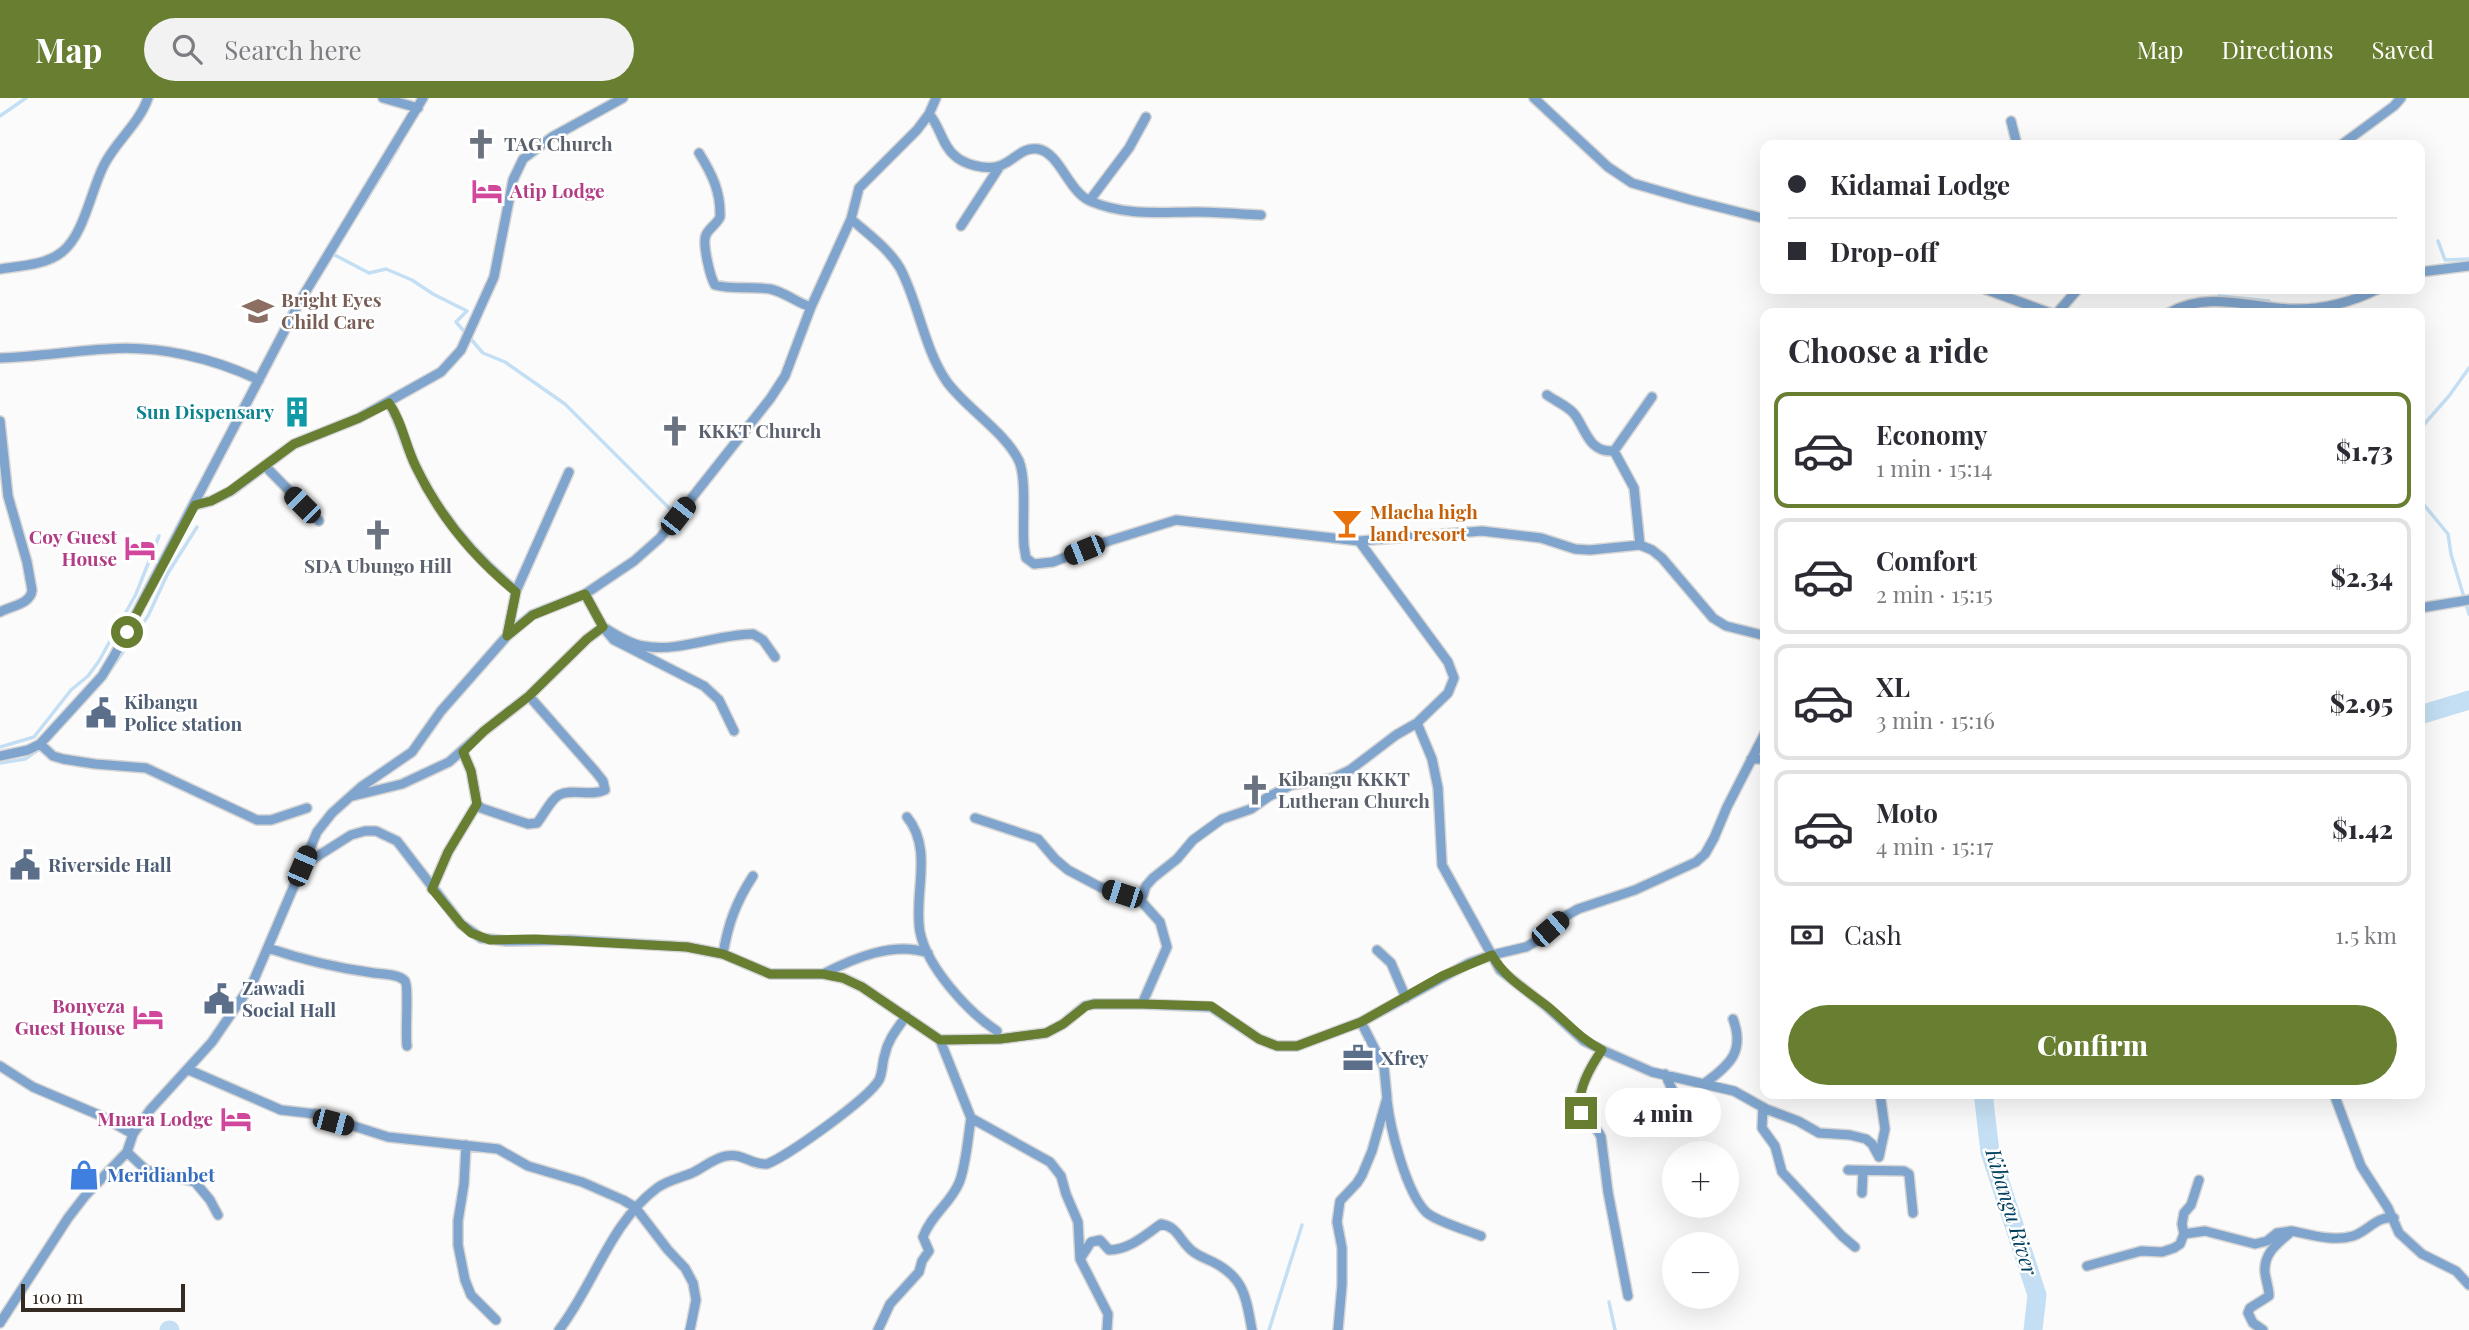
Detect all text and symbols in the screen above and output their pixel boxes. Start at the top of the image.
search box [144,18,634,81]
text: Map [35,27,102,71]
icon: search [168,30,206,68]
text: Search here [224,32,362,67]
text: Map [2137,33,2183,65]
text: Directions [2221,33,2334,65]
text: Saved [2372,33,2434,65]
church icon: TAG Church [464,127,498,161]
place label: TAG Church [504,130,613,156]
text: Kidamai Lodge [1830,167,2010,202]
hotel icon: Atip Lodge [470,174,504,208]
place label: Atip Lodge [509,177,605,203]
text: Drop-off [1830,234,1937,269]
place label: Bright Eyes Child Care [281,286,382,334]
school or university icon: Bright Eyes Child Care [241,294,275,328]
text: Choose a ride [1788,328,1989,371]
building icon: Sun Dispensary [280,395,314,429]
place label: Sun Dispensary [136,398,274,424]
church icon: KKKT Church [658,414,692,448]
place label: KKKT Church [698,417,822,443]
text: Economy [1876,417,1987,452]
icon: car [1792,419,1855,482]
text: $1.73 [2336,433,2393,468]
text: 1 min · 15:14 [1876,452,1992,483]
car [280,483,325,527]
car [657,493,700,539]
place label: Mlacha high land resort [1370,498,1478,546]
bar icon: Mlacha high land resort [1330,506,1364,540]
church icon: SDA Ubungo Hill [361,518,395,552]
place label: Coy Guest House [29,523,117,571]
hotel icon: Coy Guest House [123,531,157,565]
car [1061,532,1108,568]
text: Comfort [1876,543,1977,578]
icon: car [1792,545,1855,608]
place label: SDA Ubungo Hill [304,552,452,578]
text: $2.34 [2331,559,2393,594]
text: 2 min · 15:15 [1876,578,1993,609]
route start [111,616,143,648]
text: XL [1876,669,1910,704]
icon: car [1792,671,1855,734]
text: $2.95 [2330,685,2393,720]
place label: Kibangu Police station [124,688,242,736]
public building icon: Kibangu Police station [84,696,118,730]
text: 3 min · 15:16 [1876,704,1995,735]
place label: Kibangu KKKT Lutheran Church [1278,765,1430,813]
church icon: Kibangu KKKT Lutheran Church [1238,773,1272,807]
text: Moto [1876,795,1938,830]
icon: car [1792,797,1855,860]
text: $1.42 [2332,811,2393,846]
text: 4 min · 15:17 [1876,830,1993,861]
car [285,843,320,889]
public building icon: Riverside Hall [8,848,42,882]
place label: Riverside Hall [48,851,172,877]
car [1099,878,1146,910]
car [1528,907,1573,951]
icon: cash [1788,916,1826,954]
text: Cash [1844,917,1902,952]
text: 1.5 km [2335,919,2397,950]
place label: Zawadi Social Hall [242,974,336,1022]
public building icon: Zawadi Social Hall [202,982,236,1016]
place label: Bonyeza Guest House [15,992,125,1040]
hotel icon: Bonyeza Guest House [131,1000,165,1034]
button: Confirm [1788,1005,2397,1085]
office icon: Xfrey [1341,1041,1375,1075]
place label: Xfrey [1381,1044,1429,1070]
callout: 4 min [1606,1088,1721,1138]
route end [1565,1097,1597,1129]
text: 4 min [1633,1097,1693,1128]
hotel icon: Mnara Lodge [219,1102,253,1136]
place label: Mnara Lodge [97,1105,213,1131]
car [310,1106,357,1138]
map controls [1662,1141,1739,1309]
button: + [1662,1141,1739,1218]
water label: Kibangu River [1980,1144,2046,1279]
shop icon: Meridianbet [67,1158,101,1192]
place label: Meridianbet [107,1161,215,1187]
button: − [1662,1232,1739,1309]
scale bar [21,1281,186,1313]
text: 100 m [32,1283,83,1309]

